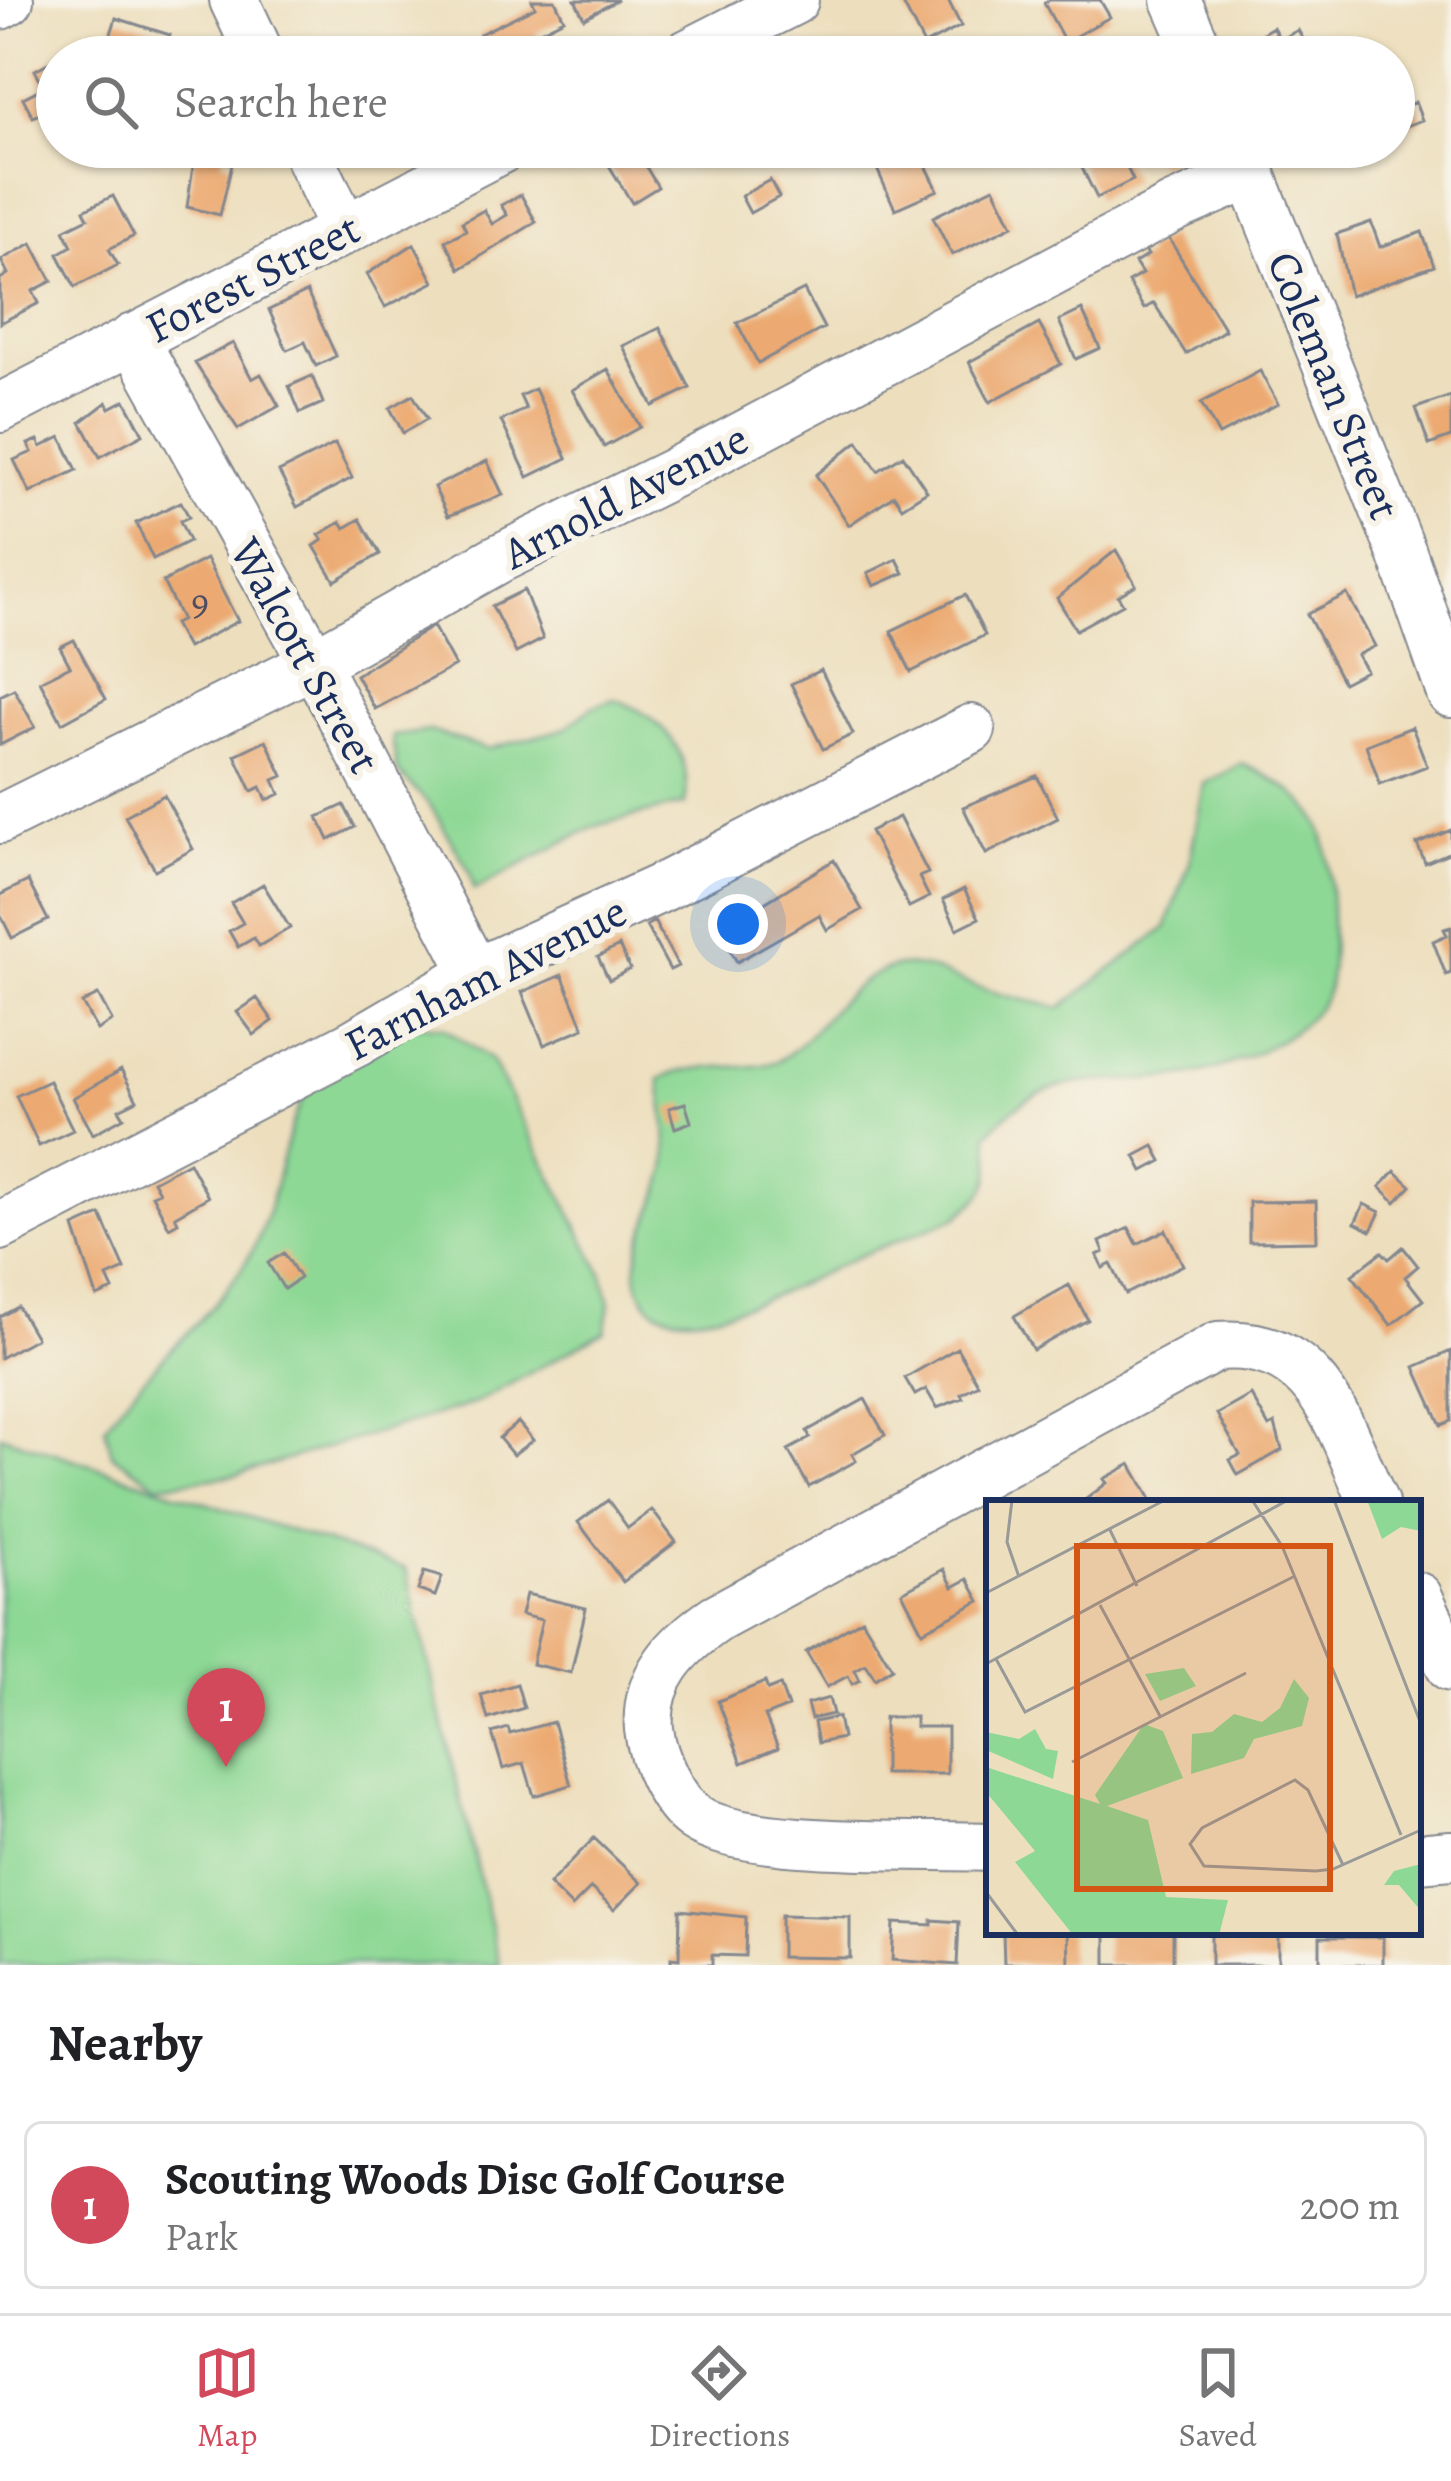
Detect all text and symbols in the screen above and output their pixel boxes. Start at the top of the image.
search box [36,36,1415,168]
icon: search [78,69,144,135]
text: Search here [174,71,388,133]
street label: Forest Street [135,197,370,358]
street label: Coleman Street [1252,242,1416,529]
street label: Arnold Avenue [491,407,759,585]
street label: Walcott Street [214,526,395,785]
house number: 9 [191,575,209,628]
street label: Farnham Avenue [334,880,637,1076]
your location [708,894,768,954]
inset map [986,1500,1421,1935]
pin: 1 [187,1668,265,1767]
text: Nearby [48,2008,202,2078]
text: Scouting Woods Disc Golf Course [165,2148,785,2210]
text: 1 [83,2179,97,2232]
text: 200 m [1300,2179,1400,2232]
text: Park [165,2210,238,2263]
tab: Map [194,2340,260,2457]
tab: Directions [649,2340,790,2457]
tab: Saved [1179,2340,1257,2457]

